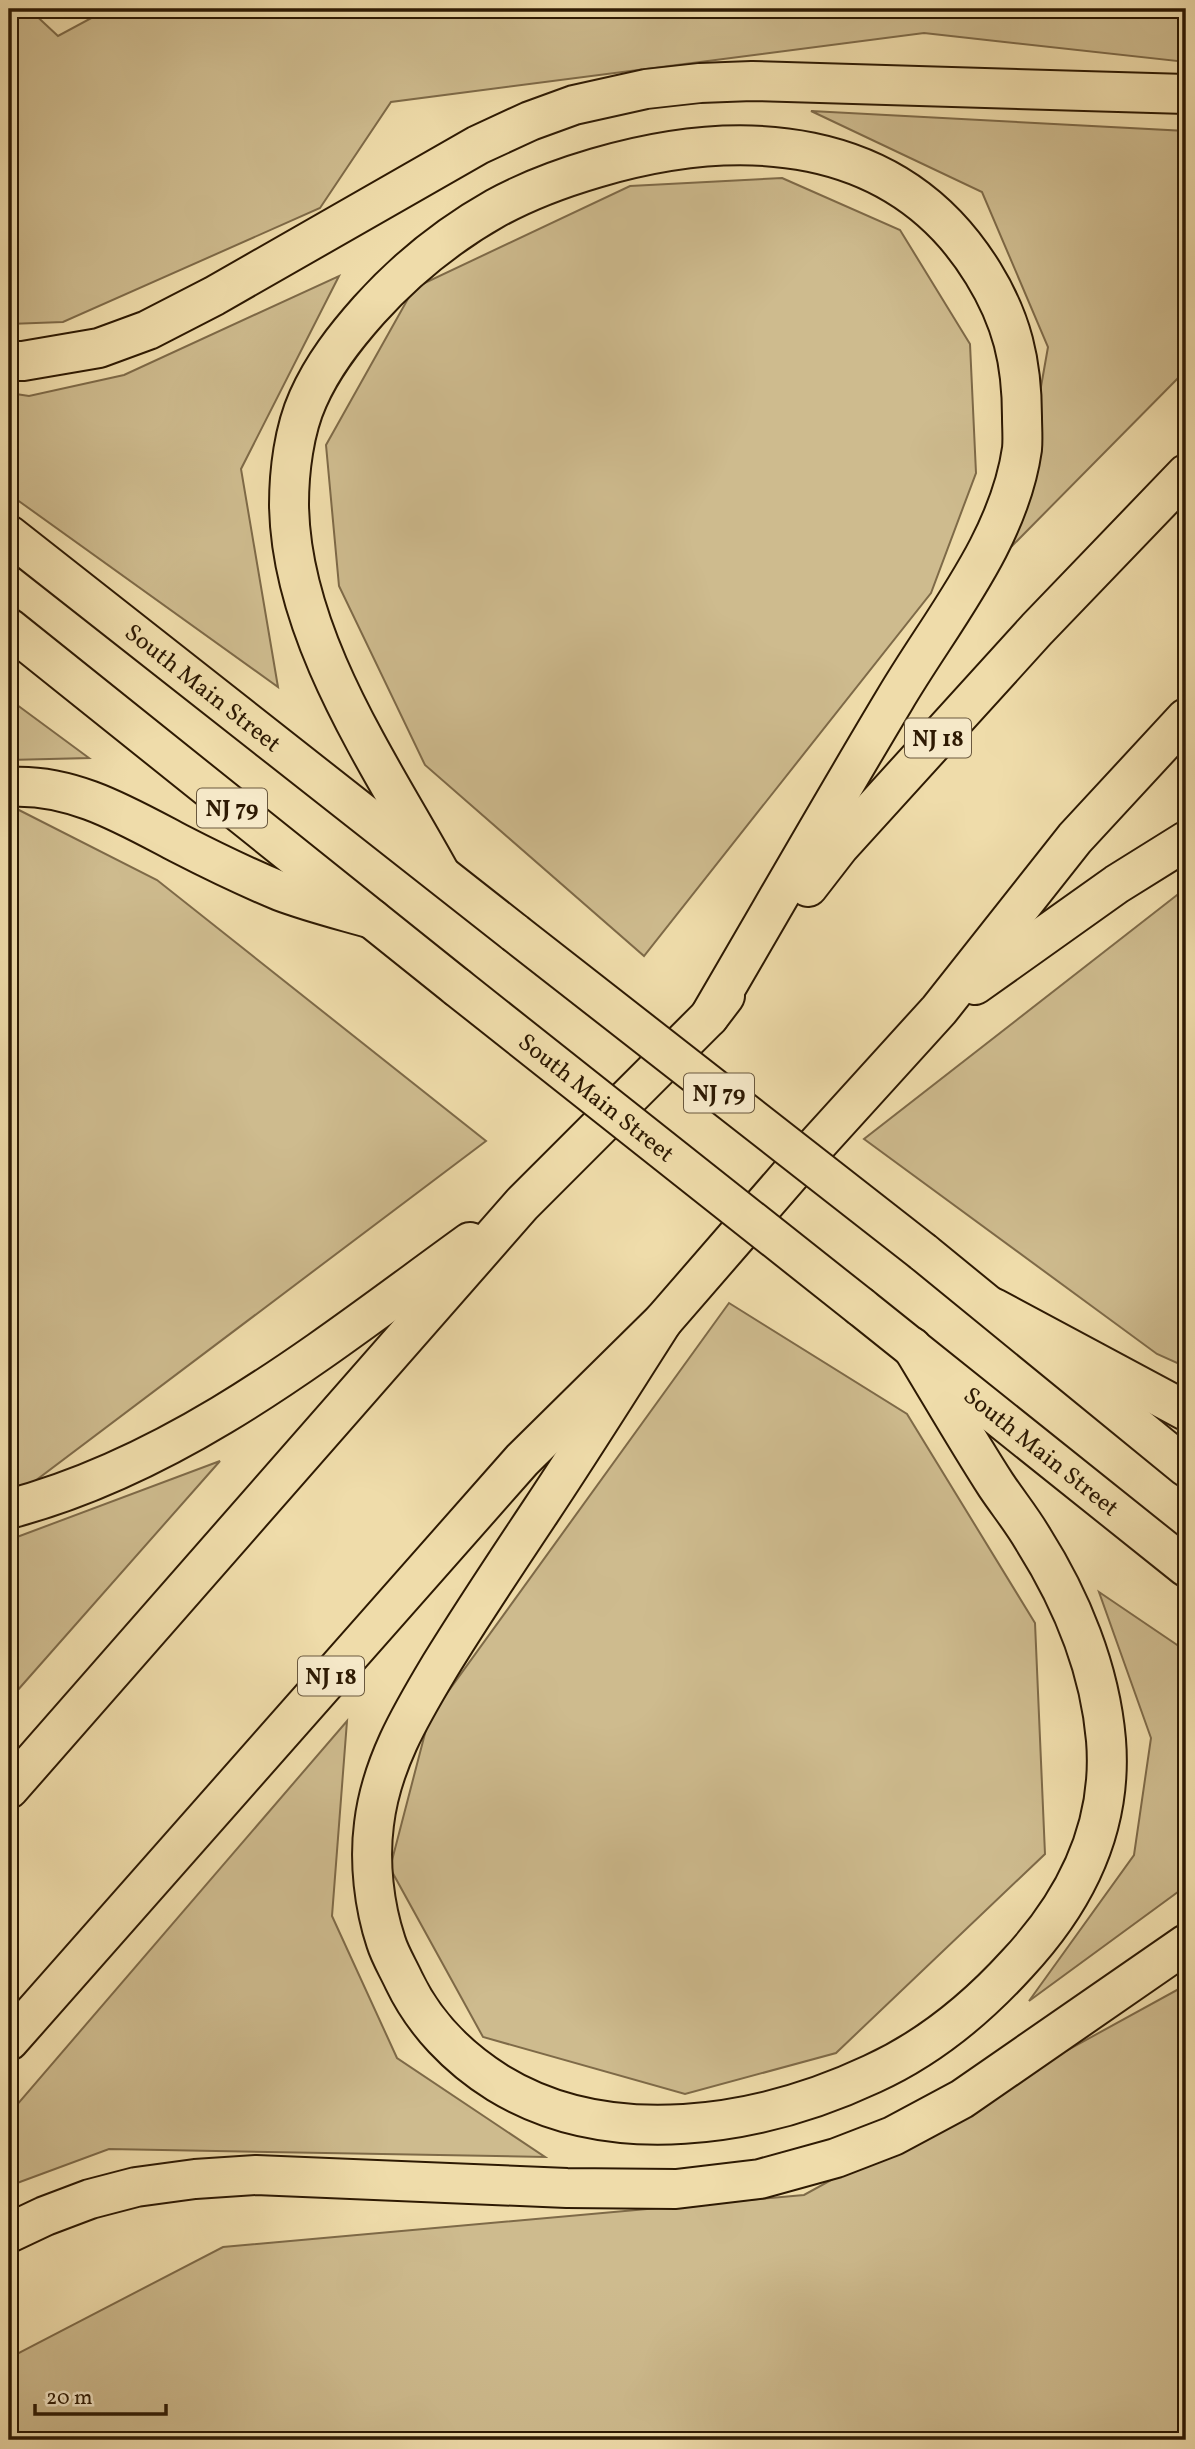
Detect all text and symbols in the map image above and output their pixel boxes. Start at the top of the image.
street label: South Main Street [116,617,287,762]
road number: NJ 18 [905,718,971,758]
road number: NJ 79 [197,788,267,828]
street label: South Main Street [510,1027,681,1172]
road number: NJ 79 [684,1074,754,1112]
street label: South Main Street [955,1380,1125,1526]
road number: NJ 18 [298,1656,364,1695]
scale bar [35,2372,166,2416]
text: 20 m [46,2384,92,2413]

